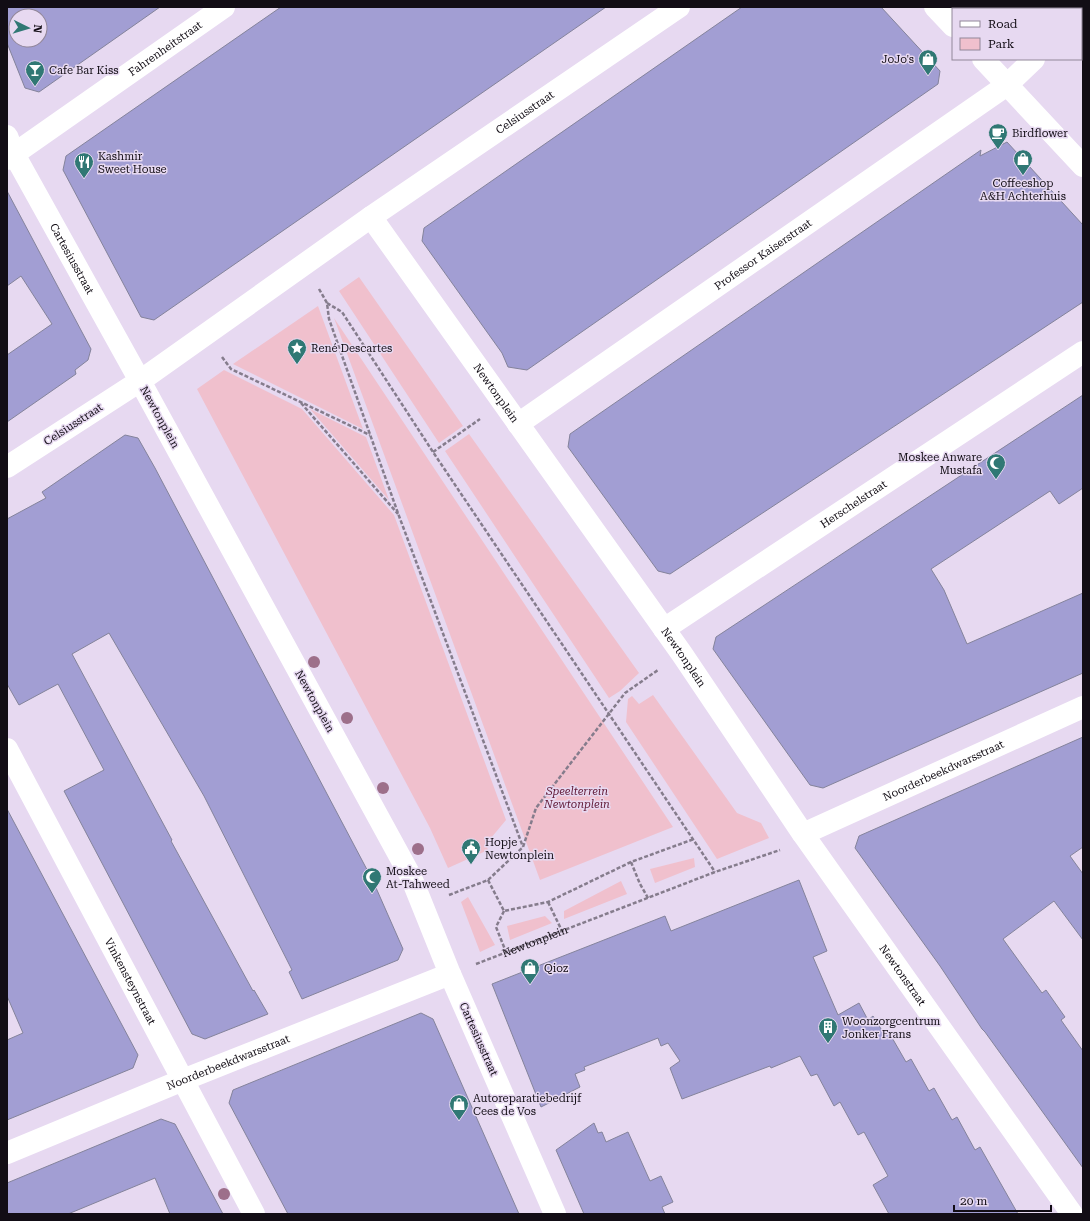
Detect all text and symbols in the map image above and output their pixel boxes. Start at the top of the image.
north arrow [8,8,48,48]
legend [952,8,1082,60]
text: Road [988,17,1018,31]
street label: Fahrenheitstraat [126,18,205,79]
text: N [31,24,44,34]
text: Park [988,37,1015,51]
shop icon: JoJo's [917,48,939,76]
place label: JoJo's [881,53,914,66]
bar icon: Cafe Bar Kiss [24,59,46,87]
place label: Cafe Bar Kiss [49,64,118,77]
street label: Celsiusstraat [493,88,557,137]
cafe icon: Birdflower [987,122,1009,150]
place label: Birdflower [1012,127,1068,140]
shop icon: Coffeeshop A&H Achterhuis [1012,148,1034,176]
place label: Kashmir Sweet House [98,150,167,176]
restaurant icon: Kashmir Sweet House [73,151,95,179]
place label: Coffeeshop A&H Achterhuis [980,177,1066,203]
street label: Professor Kaiserstraat [712,216,814,293]
street label: Cartesiusstraat [47,221,96,297]
place icon: René Descartes [286,337,308,365]
place label: René Descartes [311,342,392,355]
street label: Newtonplein [470,361,521,425]
street label: Newtonplein [137,384,182,451]
street label: Celsiusstraat [41,401,105,448]
place label: Moskee Anware Mustafa [898,451,982,477]
mosque icon: Moskee Anware Mustafa [985,452,1007,480]
street label: Herschelstraat [818,478,889,531]
street label: Newtonplein [658,625,708,690]
street label: Newtonplein [292,668,337,735]
street label: Noorderbeekdwarsstraat [881,738,1006,804]
park label: Speelterrein Newtonplein [543,785,610,811]
place label: Hopje Newtonplein [485,836,554,862]
public building icon: Hopje Newtonplein [460,837,482,865]
place label: Moskee At-Tahweed [386,865,450,891]
mosque icon: Moskee At-Tahweed [361,866,383,894]
street label: Newtonplein [500,923,570,960]
street label: Vinkensteynstraat [102,936,158,1027]
street label: Newtonstraat [876,942,928,1008]
shop icon: Qioz [519,957,541,985]
place label: Qioz [544,962,568,975]
street label: Cartesiusstraat [457,1001,501,1078]
place label: Woonzorgcentrum Jonker Frans [842,1015,940,1041]
building icon: Woonzorgcentrum Jonker Frans [817,1016,839,1044]
street label: Noorderbeekdwarsstraat [165,1032,292,1093]
place label: Autoreparatiebedrijf Cees de Vos [473,1092,582,1118]
shop icon: Autoreparatiebedrijf Cees de Vos [448,1093,470,1121]
scale bar [954,1187,1051,1213]
text: 20 m [960,1194,987,1208]

